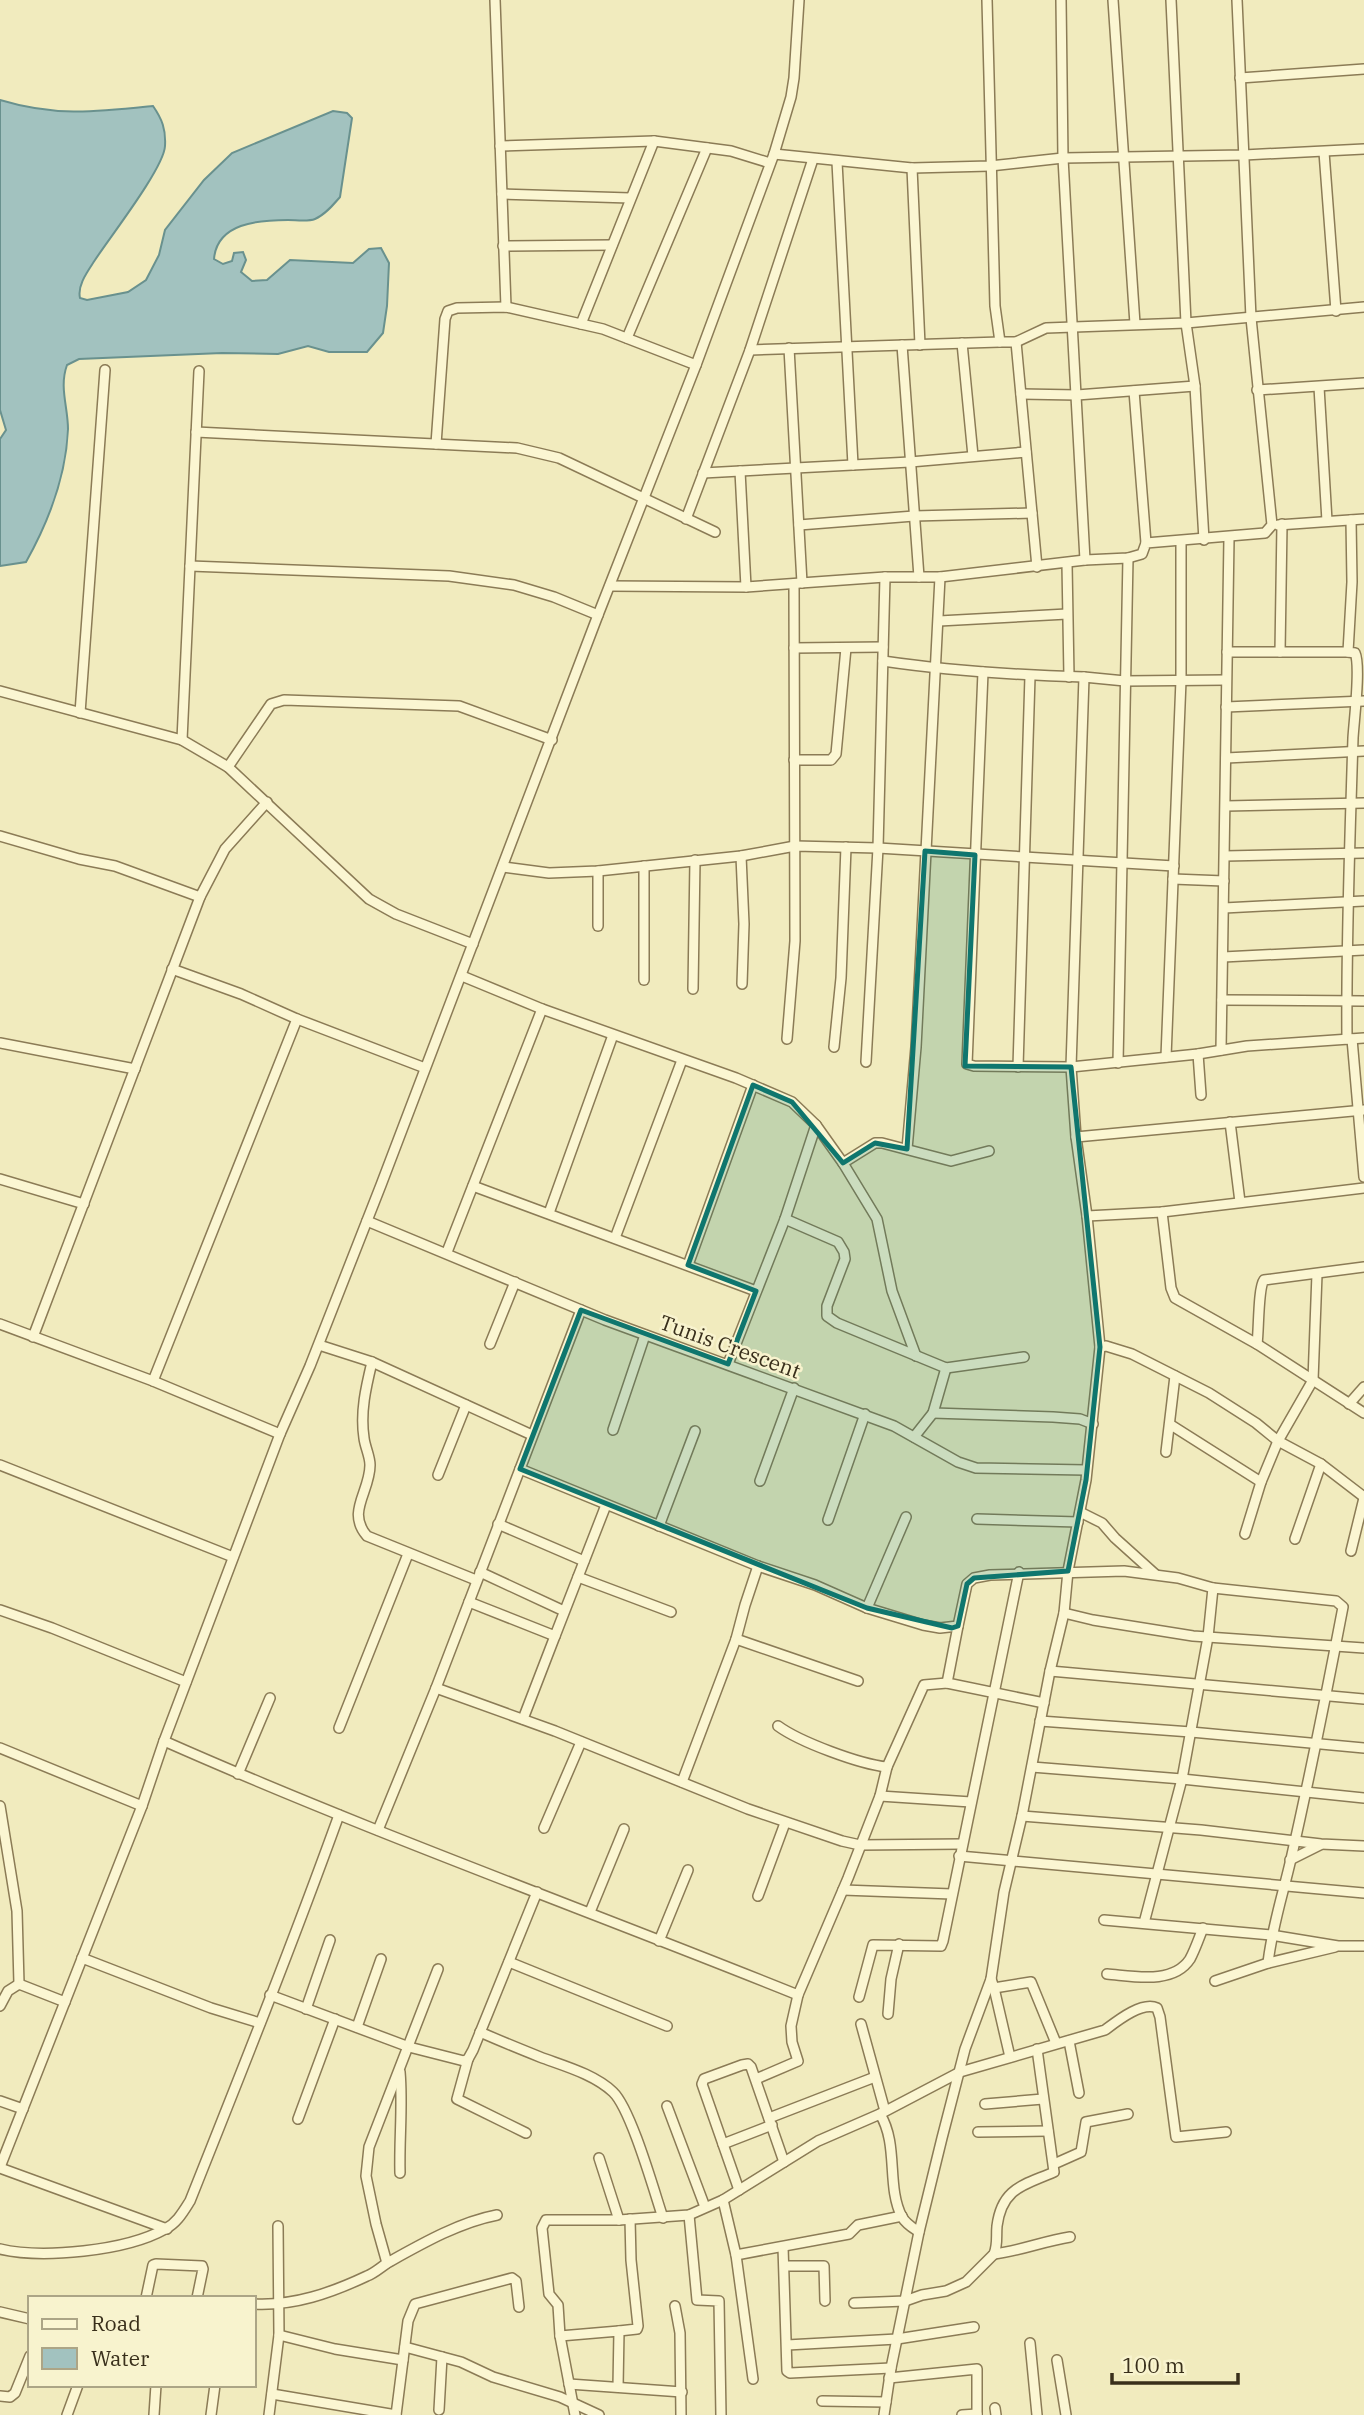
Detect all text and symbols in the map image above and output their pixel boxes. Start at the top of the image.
street label: Tunis Crescent [656,1308,805,1385]
legend [28,2296,256,2387]
text: Road [91,2309,141,2337]
scale bar [1112,2342,1238,2386]
text: Water [91,2344,150,2372]
text: 100 m [1122,2351,1185,2379]

